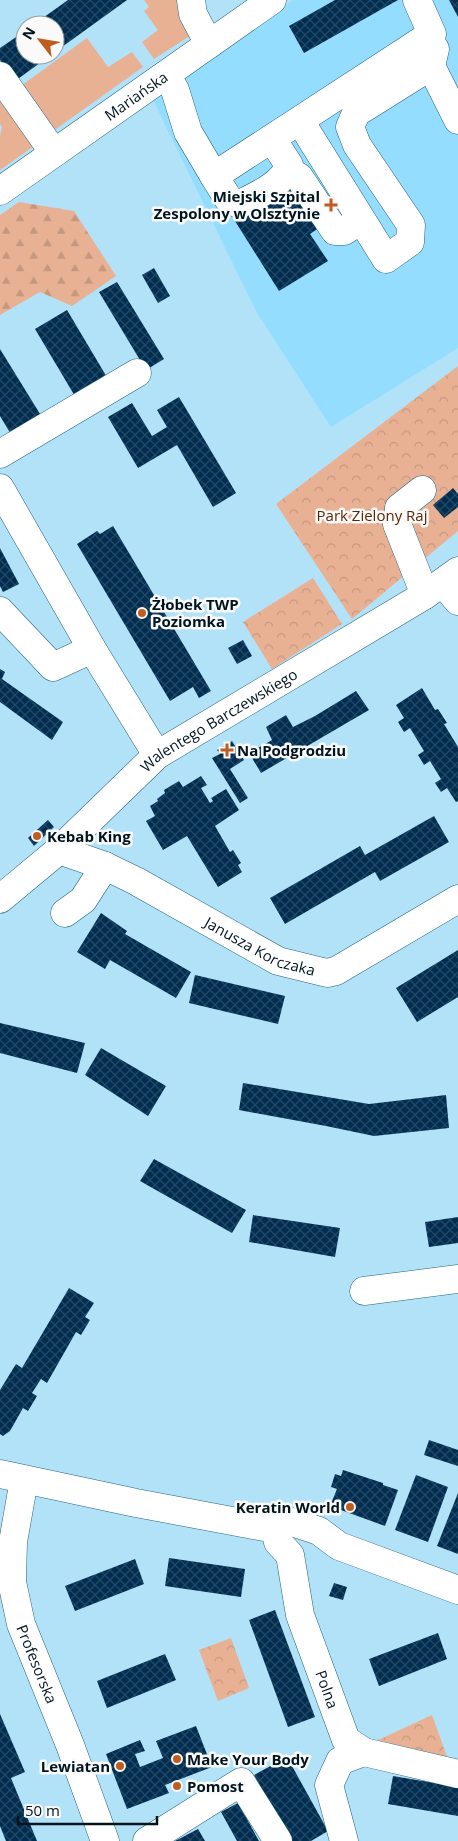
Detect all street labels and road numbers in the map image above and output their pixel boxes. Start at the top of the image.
street label: Mariańska [100,67,171,125]
street label: Walentego Barczewskiego [136,664,301,776]
street label: Janusza Korczaka [200,911,317,980]
street label: Profesorska [12,1622,62,1706]
street label: Polna [311,1667,344,1711]

